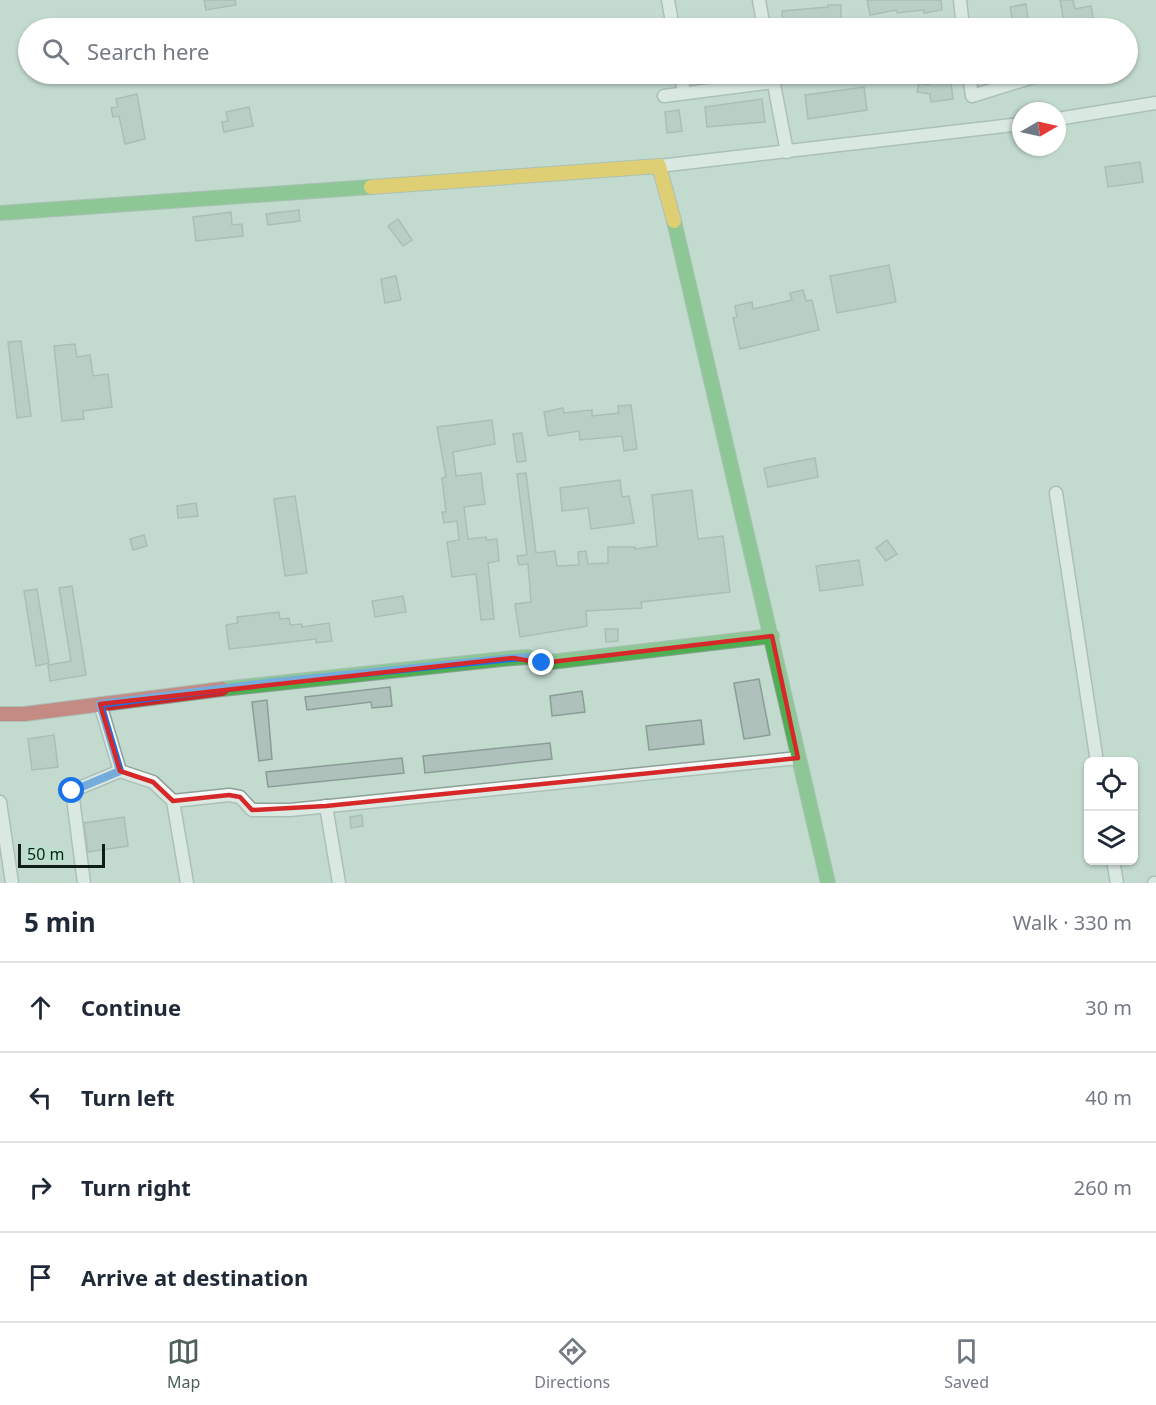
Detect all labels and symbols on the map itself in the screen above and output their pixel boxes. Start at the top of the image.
north arrow [1012,102,1066,156]
route end [528,649,554,675]
route start [58,777,84,803]
scale bar [18,841,105,868]

